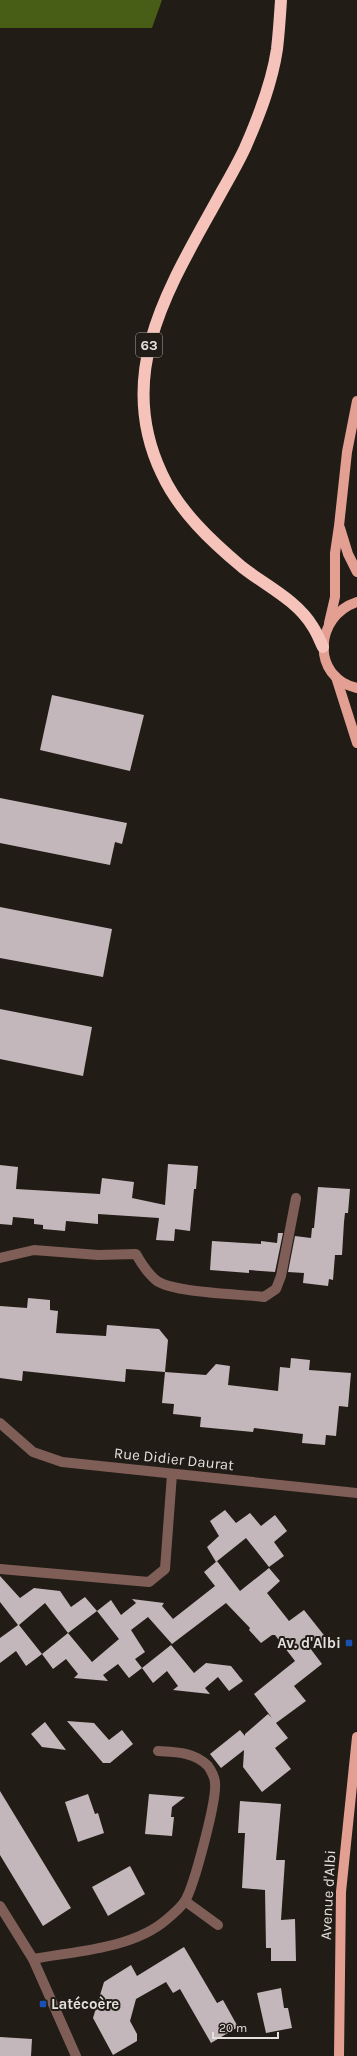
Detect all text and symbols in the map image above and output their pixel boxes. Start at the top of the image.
road number: 63 [136,333,162,357]
street label: Rue Didier Daurat [113,1444,235,1474]
place label: Av. d'Albi [277,1634,341,1652]
marker: Av. d'Albi [344,1638,354,1648]
street label: Avenue d'Albi [317,1850,339,1940]
place label: Latécoère [51,1995,119,2013]
marker: Latécoère [38,1999,48,2009]
scale bar [213,2014,278,2040]
text: 20 m [219,2021,247,2035]

